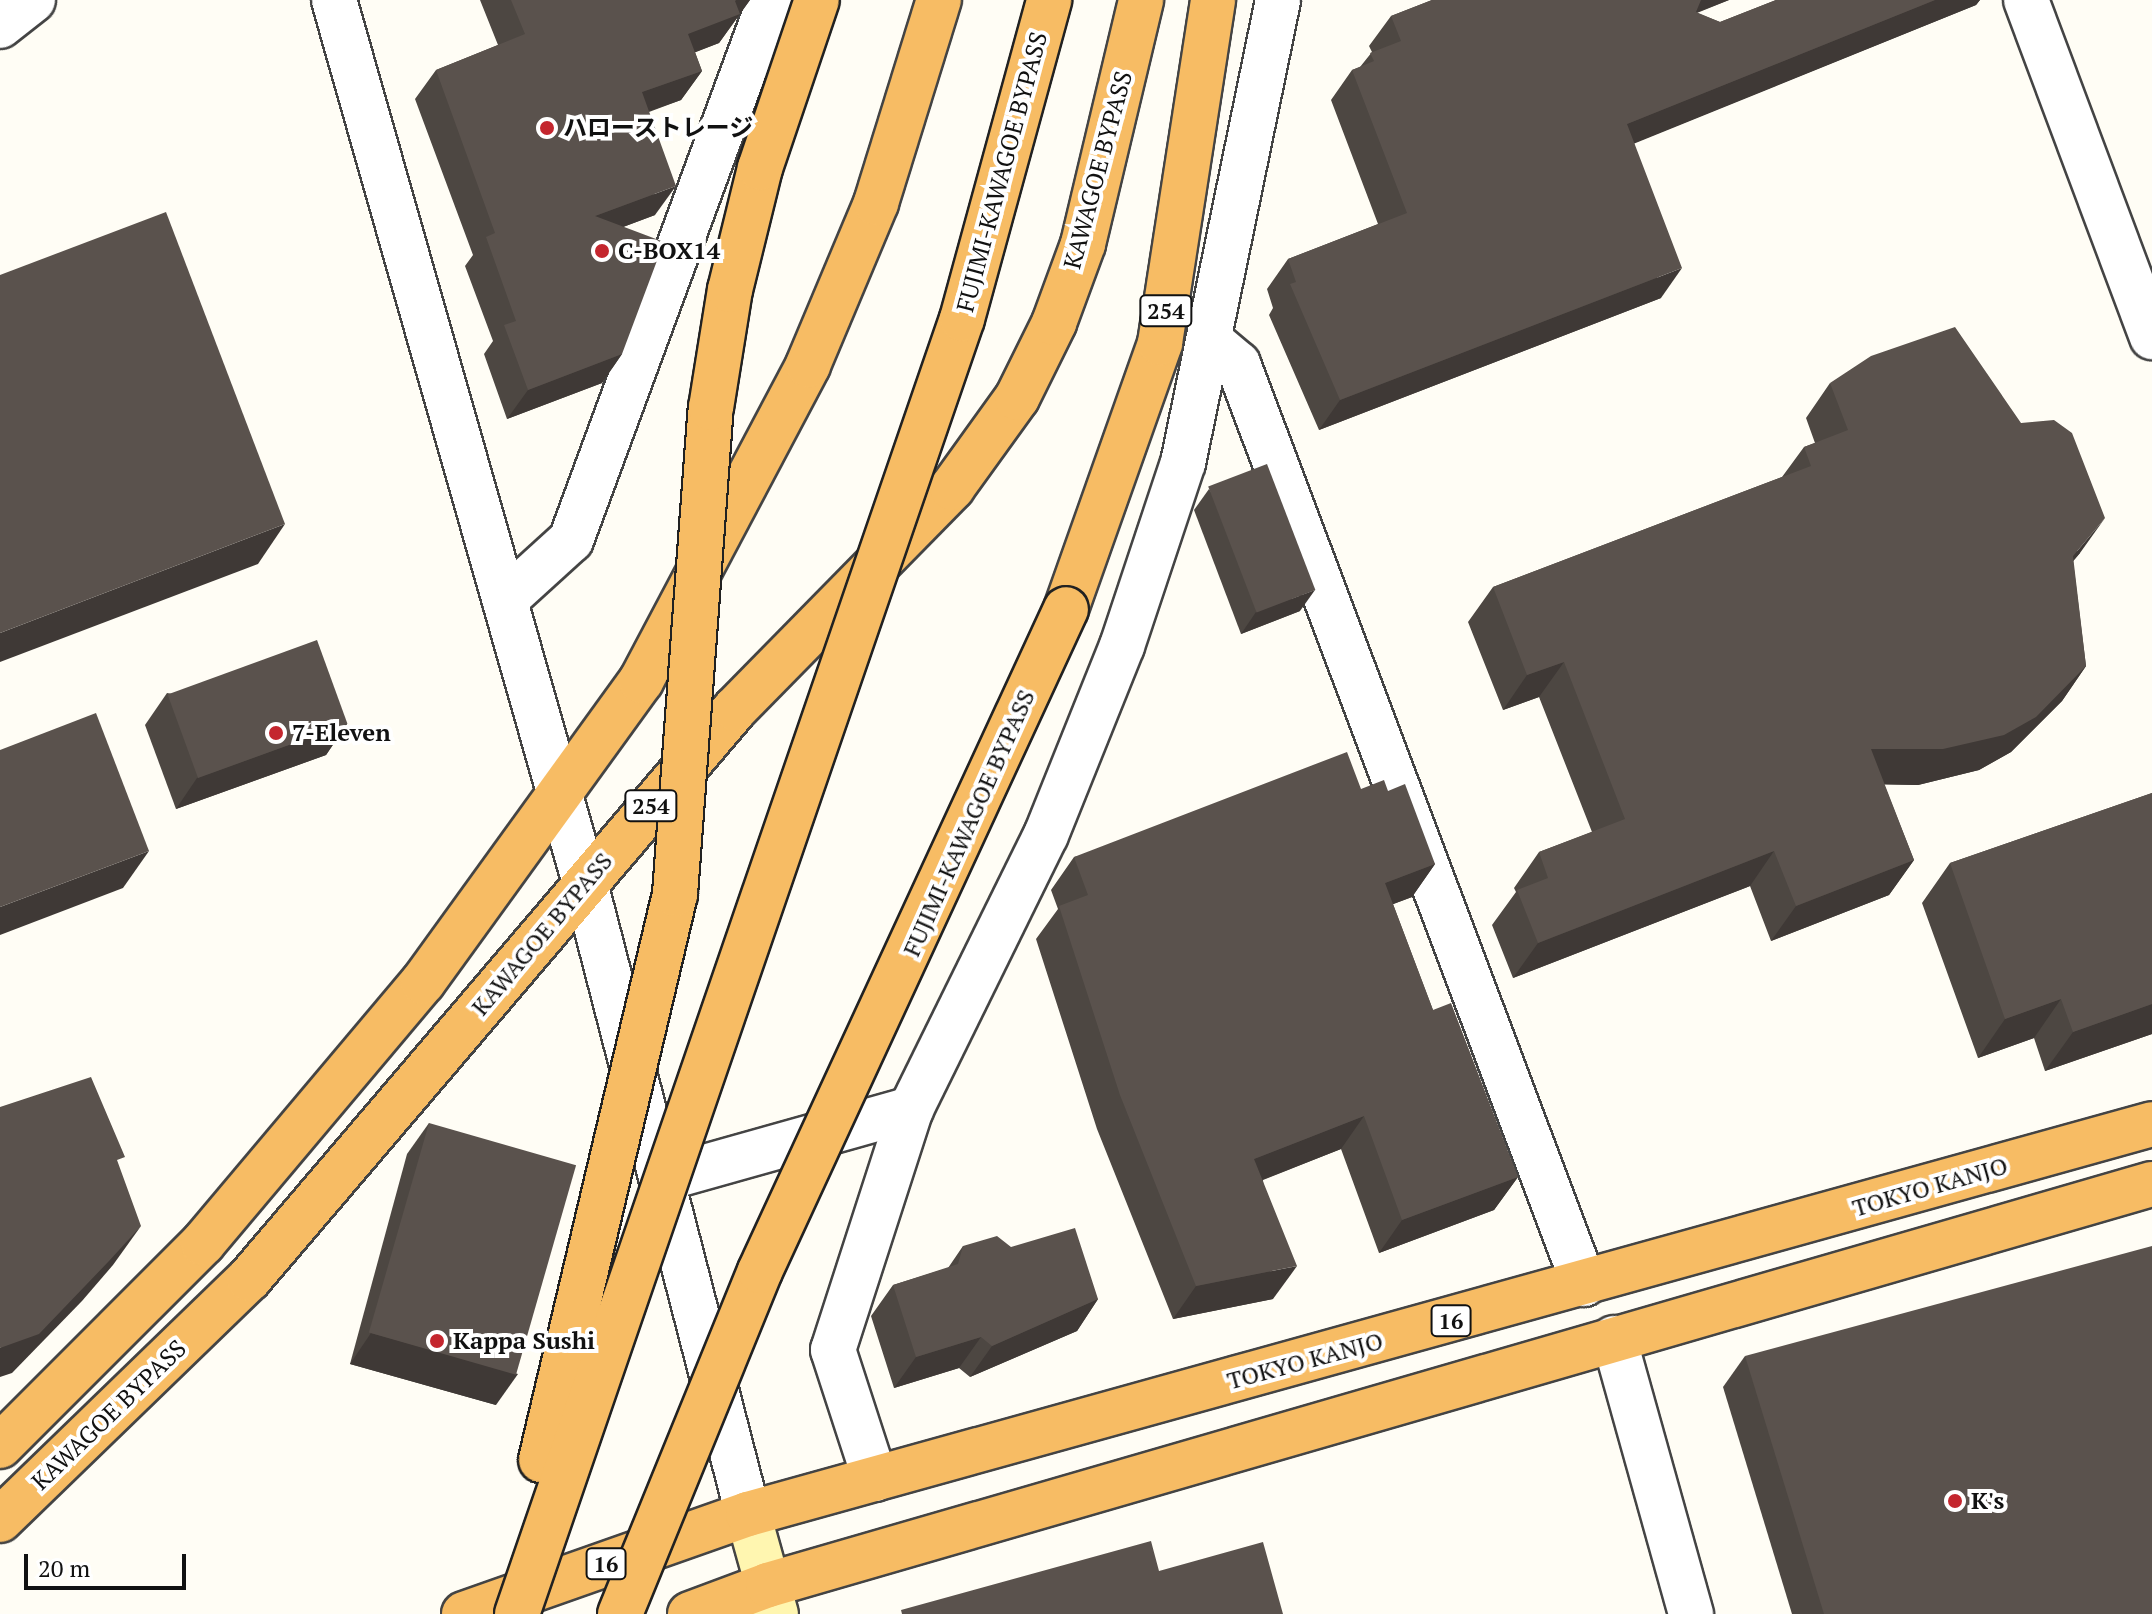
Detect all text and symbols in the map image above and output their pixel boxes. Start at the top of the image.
street label: FUJIMI-KAWAGOE BYPASS [951,29,1053,315]
street label: KAWAGOE BYPASS [1058,68,1138,272]
place label: ハローストレージ [563,114,755,142]
marker: ハローストレージ [538,119,556,137]
place label: C-BOX14 [618,237,720,265]
marker: C-BOX14 [593,242,611,260]
road number: 254 [1138,293,1194,329]
street label: FUJIMI-KAWAGOE BYPASS [897,685,1041,961]
place label: 7-Eleven [292,719,391,747]
marker: 7-Eleven [267,724,285,742]
road number: 254 [623,788,679,824]
street label: KAWAGOE BYPASS [466,847,618,1021]
street label: TOKYO KANJO [1849,1151,2011,1223]
road number: 16 [1429,1303,1473,1339]
street label: TOKYO KANJO [1224,1326,1386,1396]
place label: Kappa Sushi [453,1327,595,1355]
marker: Kappa Sushi [428,1332,446,1350]
street label: KAWAGOE BYPASS [26,1334,192,1496]
place label: K's [1971,1487,2004,1515]
marker: K's [1946,1492,1964,1510]
scale bar [28,1538,190,1588]
road number: 16 [584,1546,628,1582]
text: 20 m [38,1552,90,1584]

